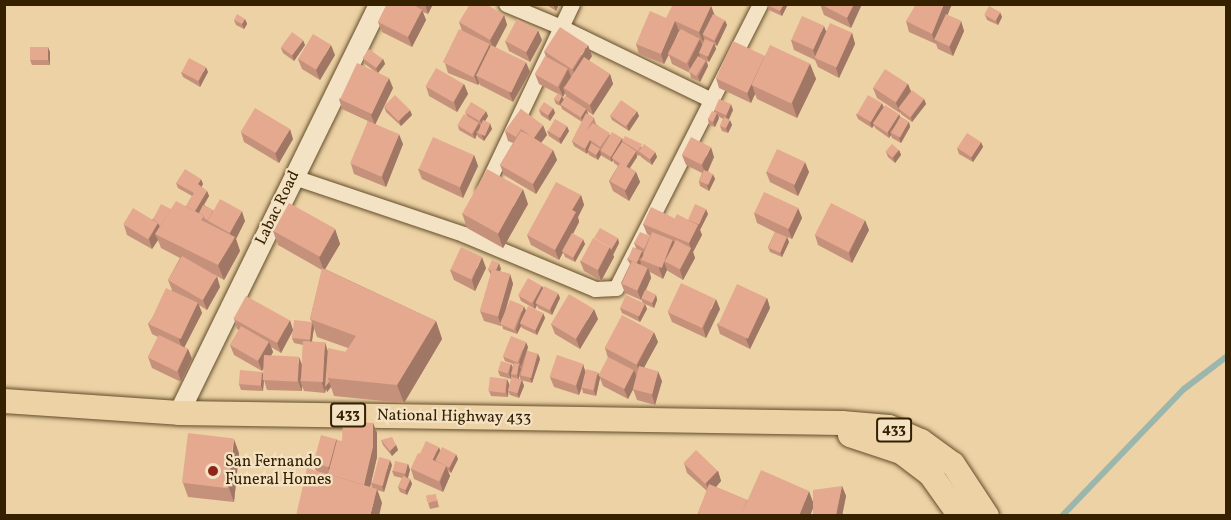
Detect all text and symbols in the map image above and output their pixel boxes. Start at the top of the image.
street label: Labac Road [252,168,304,248]
road number: 433 [330,403,366,427]
street label: National Highway 433 [376,406,532,428]
road number: 433 [876,418,912,442]
place label: San Fernando Funeral Homes [225,452,331,490]
marker: San Fernando Funeral Homes [206,464,220,478]

